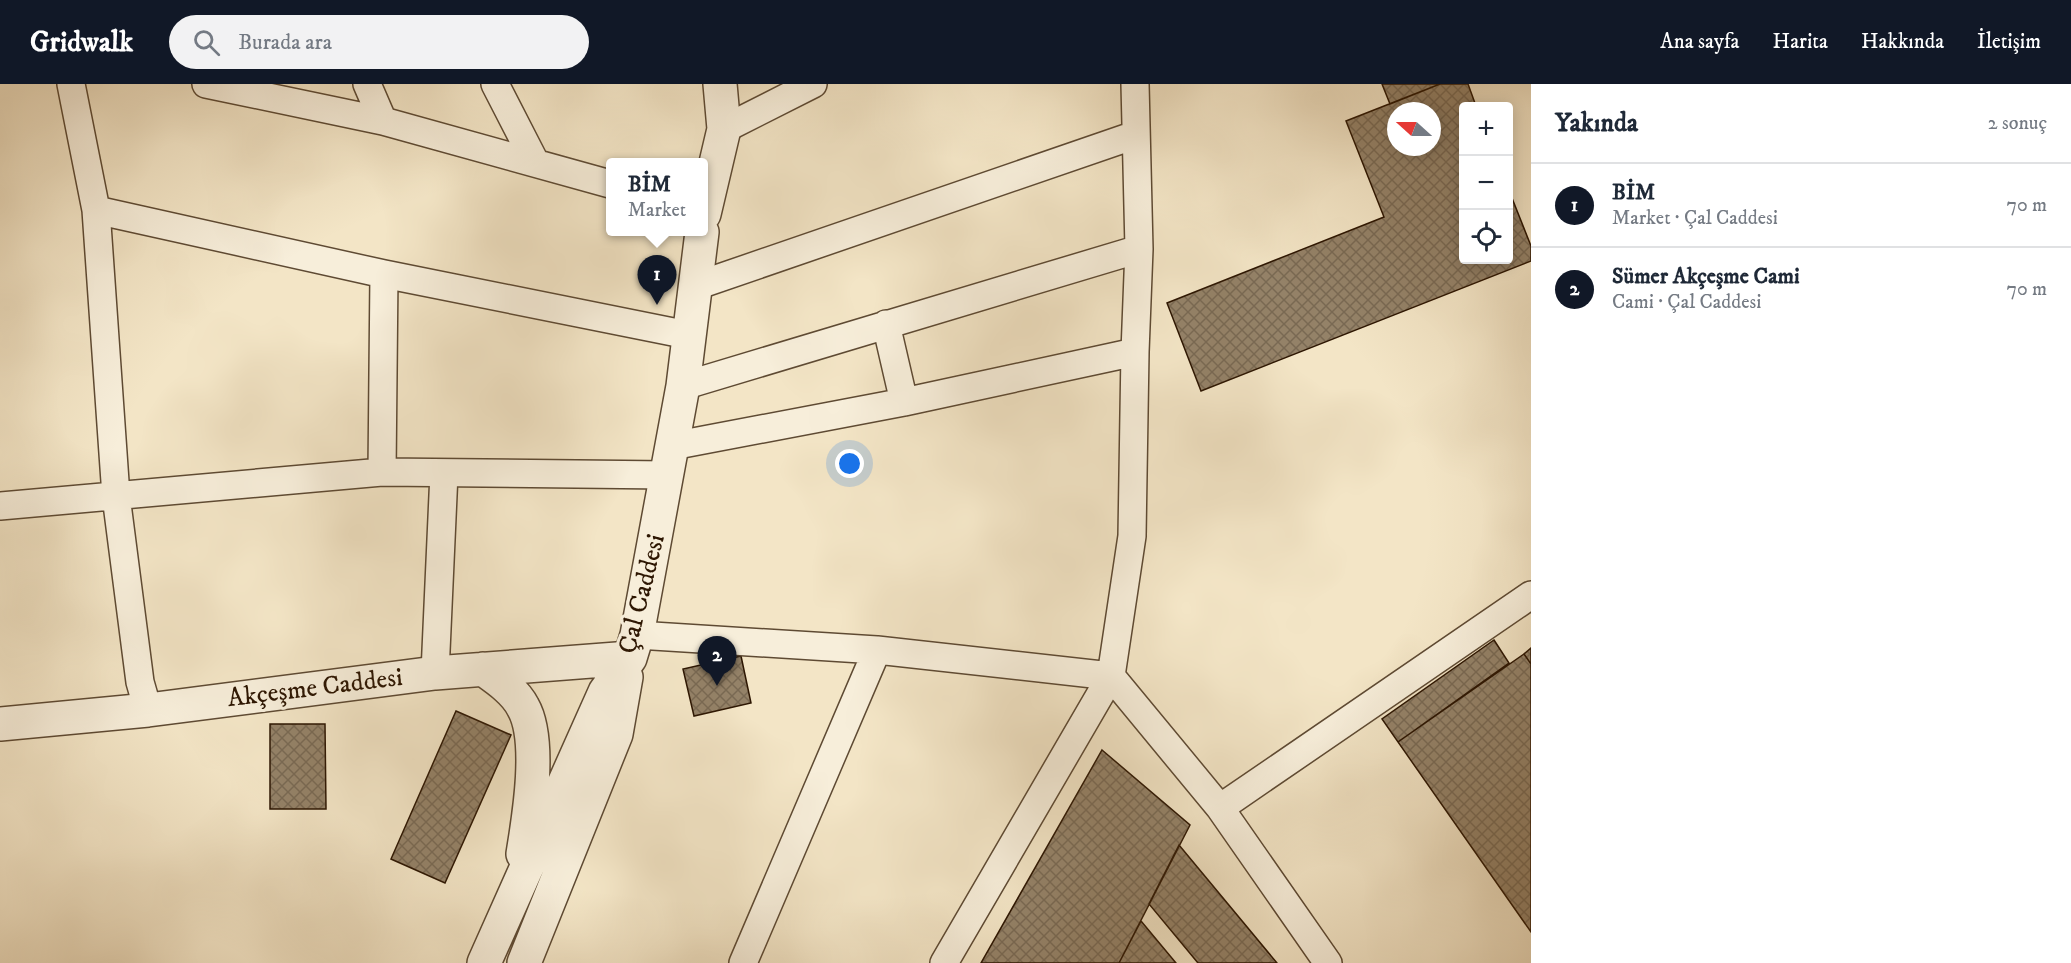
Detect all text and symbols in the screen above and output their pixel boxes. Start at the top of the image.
search box [169,15,589,69]
text: Gridwalk [30,25,133,60]
icon: search [190,26,223,59]
text: Burada ara [238,29,332,56]
text: Ana sayfa [1660,29,1740,55]
text: Harita [1773,29,1828,55]
text: Hakkında [1861,29,1944,55]
text: İletişim [1977,29,2041,55]
north arrow [1387,102,1441,156]
map controls [1459,102,1513,264]
button: + [1459,102,1513,156]
text: Yakında [1555,107,1638,140]
text: 2 sonuç [1988,111,2047,136]
button: − [1459,156,1513,210]
popup [606,158,708,236]
text: BİM [628,171,671,198]
text: BİM [1612,179,1655,206]
text: 1 [1571,193,1578,218]
text: 70 m [2006,193,2047,218]
text: Market [628,198,686,223]
text: Market · Çal Caddesi [1612,206,1778,231]
button: locate [1459,210,1513,264]
pin: 1 [638,256,676,305]
text: Sümer Akçeşme Cami [1612,263,1800,290]
text: 2 [1570,277,1579,302]
text: 70 m [2006,277,2047,302]
text: Cami · Çal Caddesi [1612,290,1761,315]
your location [835,449,864,478]
street label: Çal Caddesi [611,531,673,657]
pin: 2 [698,636,736,686]
street label: Akçeşme Caddesi [226,661,404,715]

